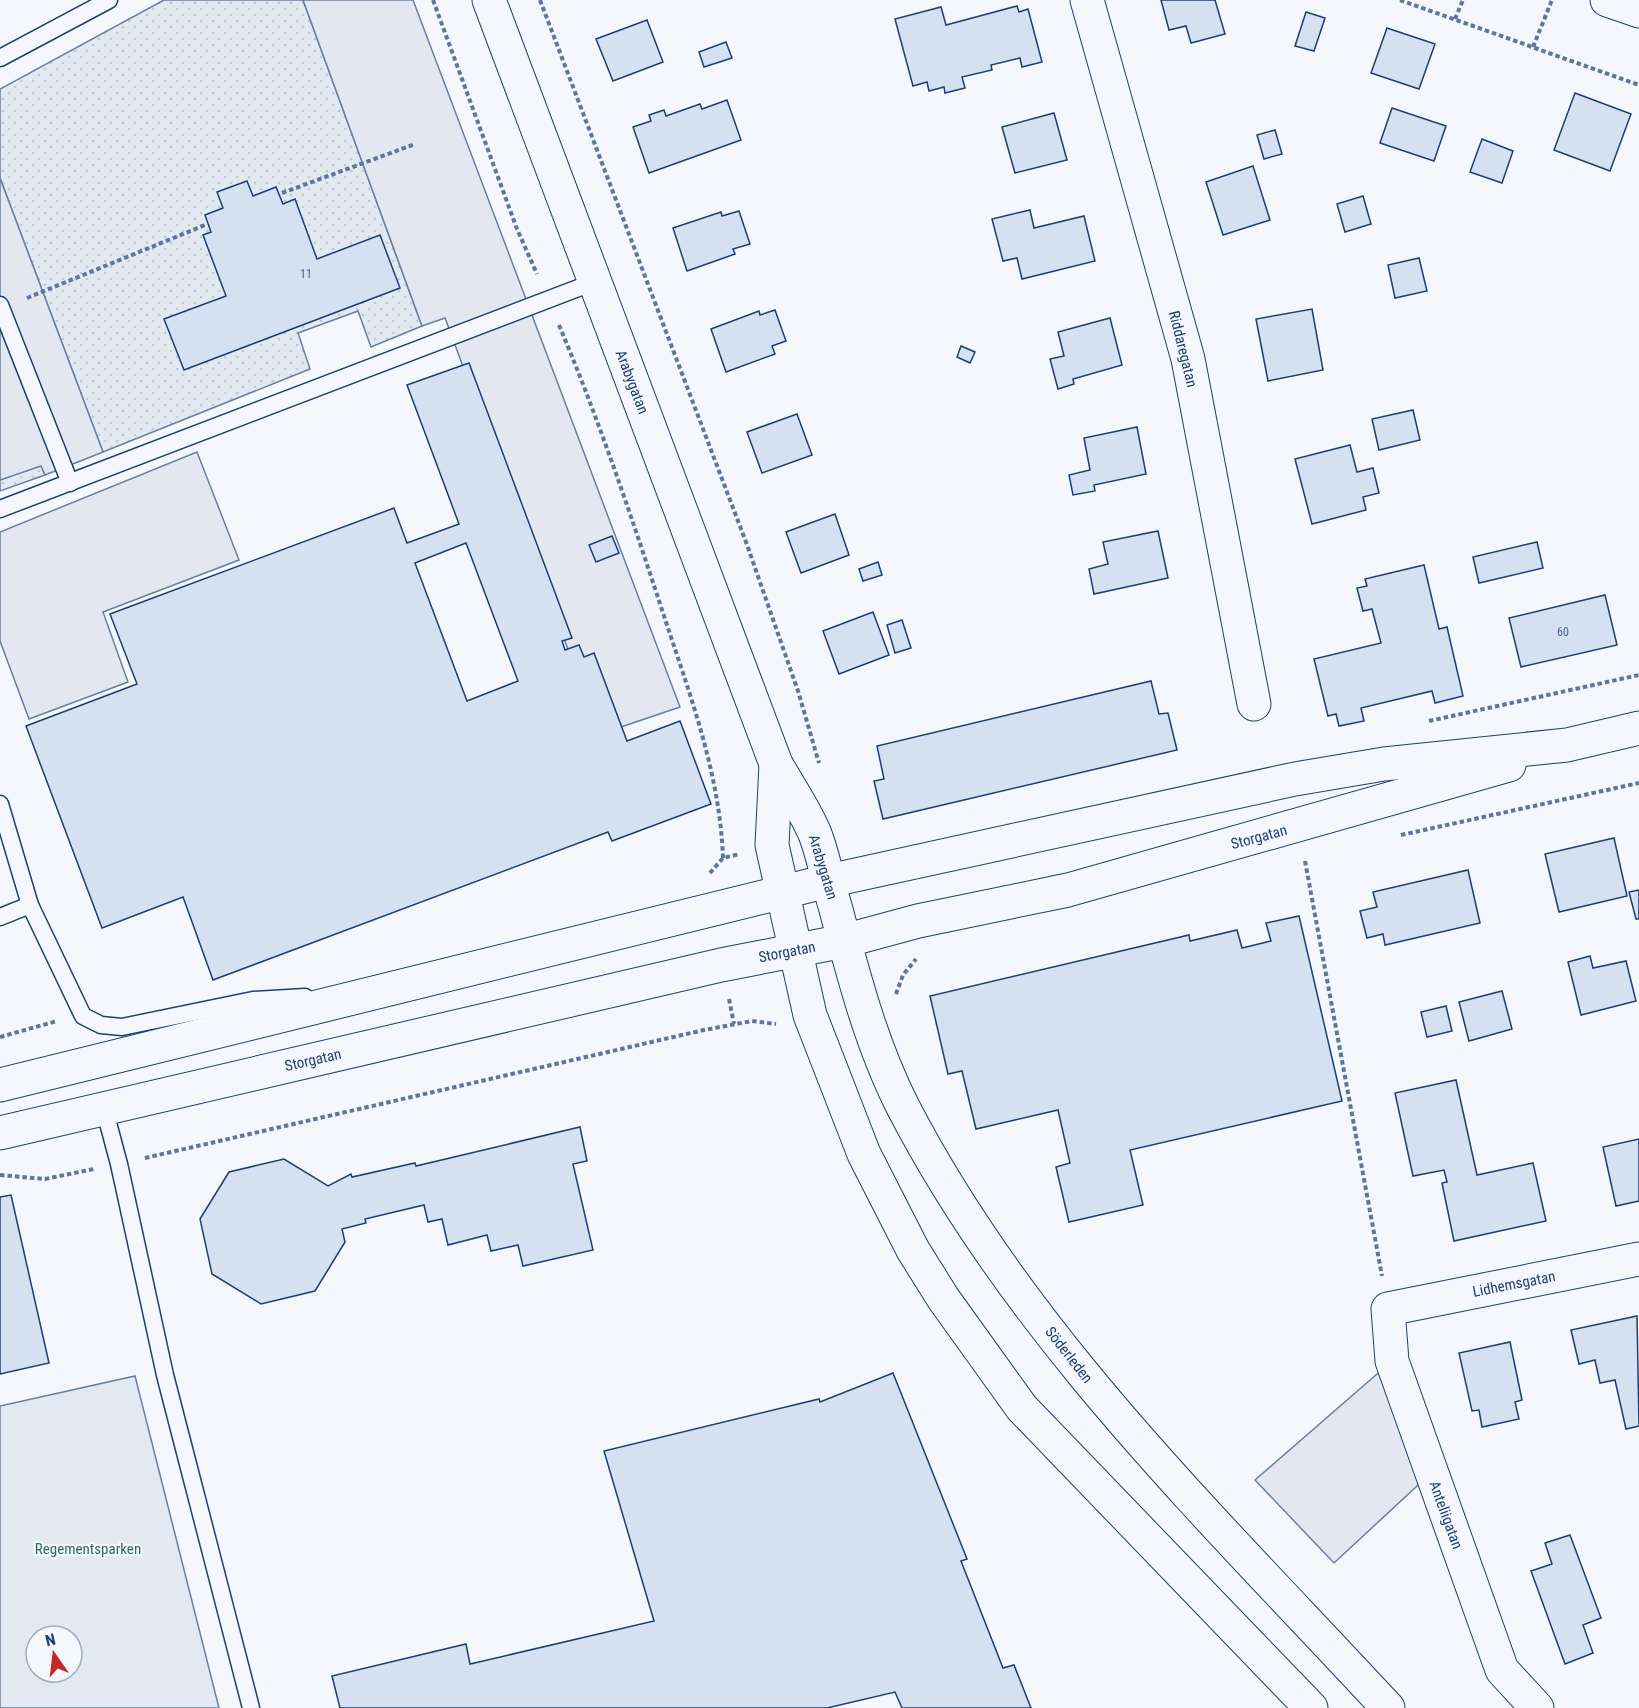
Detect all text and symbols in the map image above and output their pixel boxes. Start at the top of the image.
house number: 11 [300,267,312,281]
street label: Riddaregatan [1165,309,1201,389]
street label: Arabygatan [612,347,652,417]
house number: 60 [1557,625,1569,639]
street label: Storgatan [1229,821,1289,853]
street label: Arabygatan [805,832,841,902]
street label: Storgatan [757,938,817,966]
street label: Storgatan [283,1045,343,1075]
street label: Lidhemsgatan [1471,1267,1557,1301]
street label: Söderleden [1041,1323,1097,1387]
street label: Anteliigatan [1425,1478,1467,1552]
park label: Regementsparken [35,1540,141,1558]
north arrow [24,1624,84,1684]
text: N [43,1630,58,1650]

